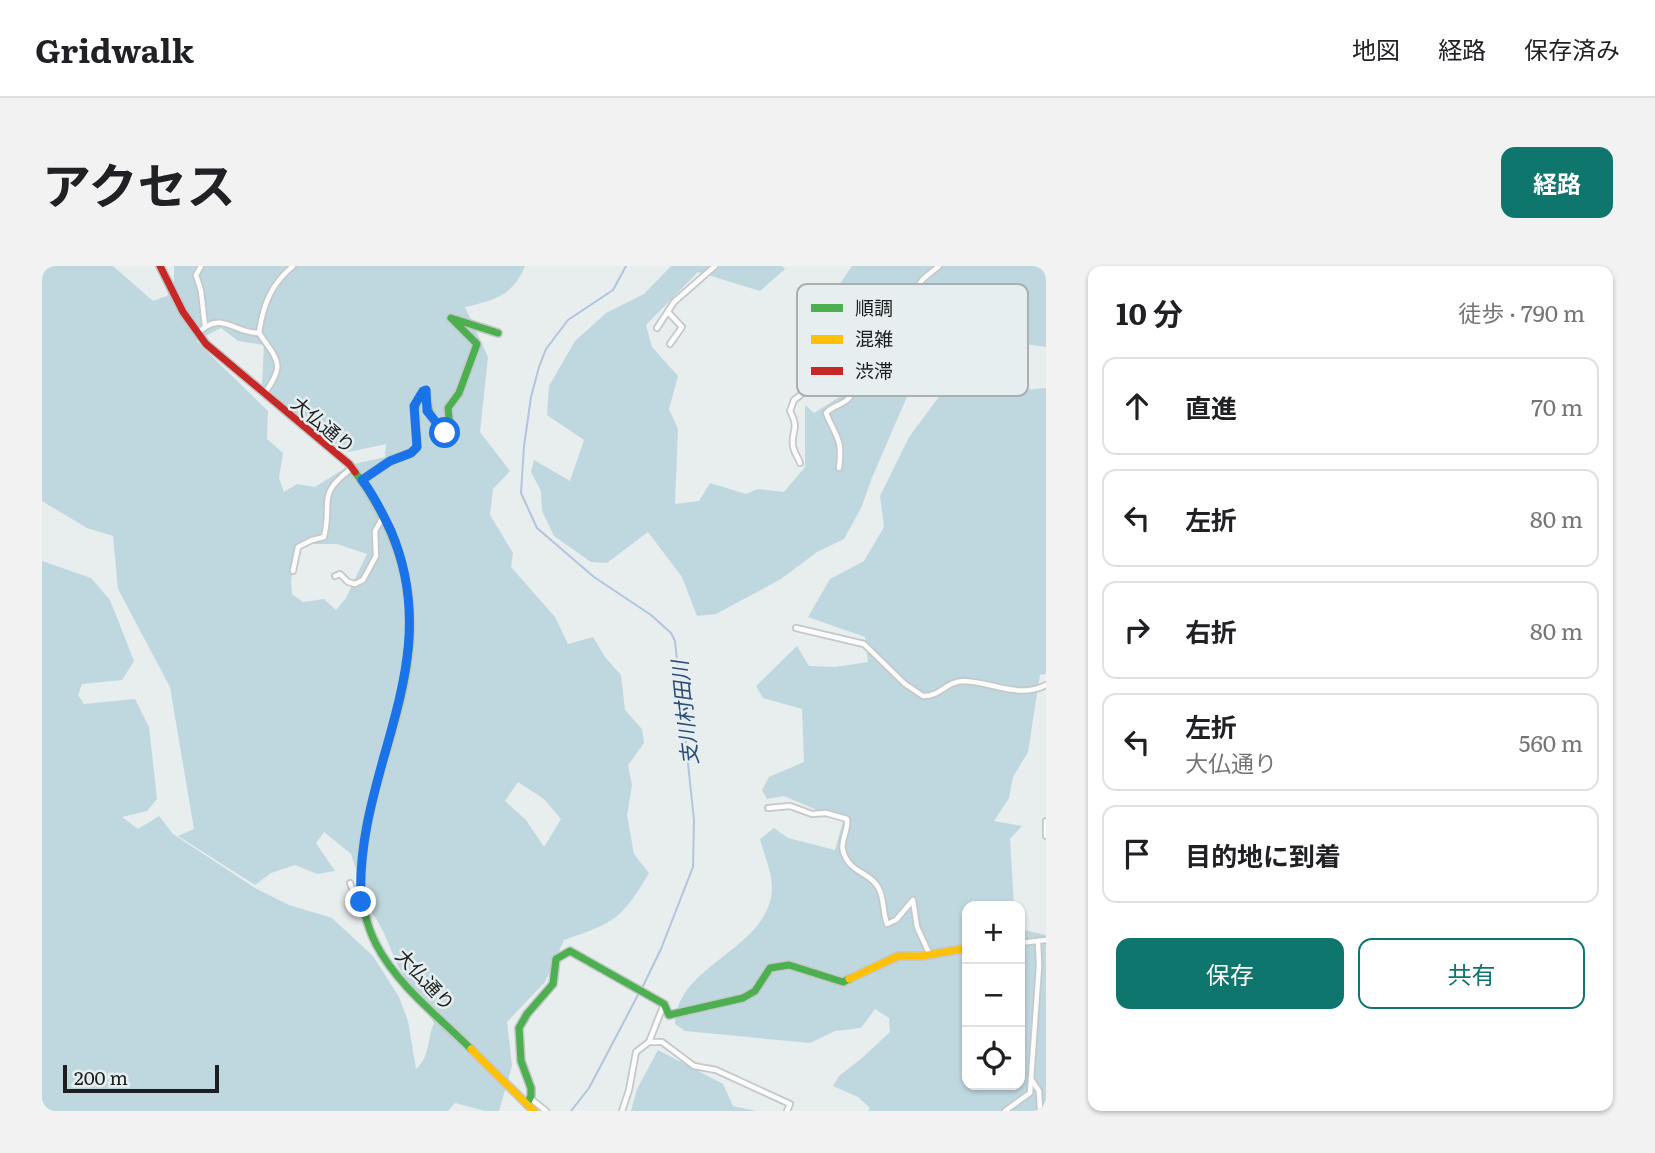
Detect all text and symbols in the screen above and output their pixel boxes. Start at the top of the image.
text: Gridwalk [35,24,194,73]
text: 地図 [1352,31,1400,66]
text: 経路 [1438,31,1486,66]
text: 保存済み [1524,31,1620,66]
text: アクセス [42,146,236,219]
button: 経路 [1501,147,1613,218]
legend [797,284,1028,396]
text: 10 分 [1116,290,1183,334]
text: 順調 [855,293,893,321]
text: 徒歩 · 790 m [1458,295,1585,329]
text: 混雑 [855,324,893,352]
text: 渋滞 [855,356,893,384]
icon: ahead [1118,387,1156,425]
text: 直進 [1185,387,1237,426]
street label: 大仏通り [286,389,362,459]
text: 70 m [1531,389,1583,423]
route start [429,417,460,448]
icon: left [1118,499,1156,537]
text: 左折 [1185,499,1237,538]
text: 80 m [1530,501,1583,535]
icon: right [1118,611,1156,649]
text: 右折 [1185,611,1237,650]
text: 80 m [1530,613,1583,647]
water label: 支川村田川 [662,657,704,767]
text: 左折 [1185,706,1237,745]
icon: left [1118,723,1156,761]
text: 560 m [1519,725,1583,759]
text: 大仏通り [1185,745,1277,779]
icon: arrive [1118,835,1156,873]
text: 目的地に到着 [1185,835,1341,874]
route end [345,886,376,917]
map controls [962,901,1025,1090]
button: + [962,901,1025,964]
button: 保存 [1116,938,1344,1009]
button: 共有 [1358,938,1585,1009]
street label: 大仏通り [390,942,462,1016]
button: − [962,964,1025,1027]
button: locate [962,1027,1025,1090]
scale bar [63,1062,219,1094]
text: 200 m [74,1063,128,1091]

